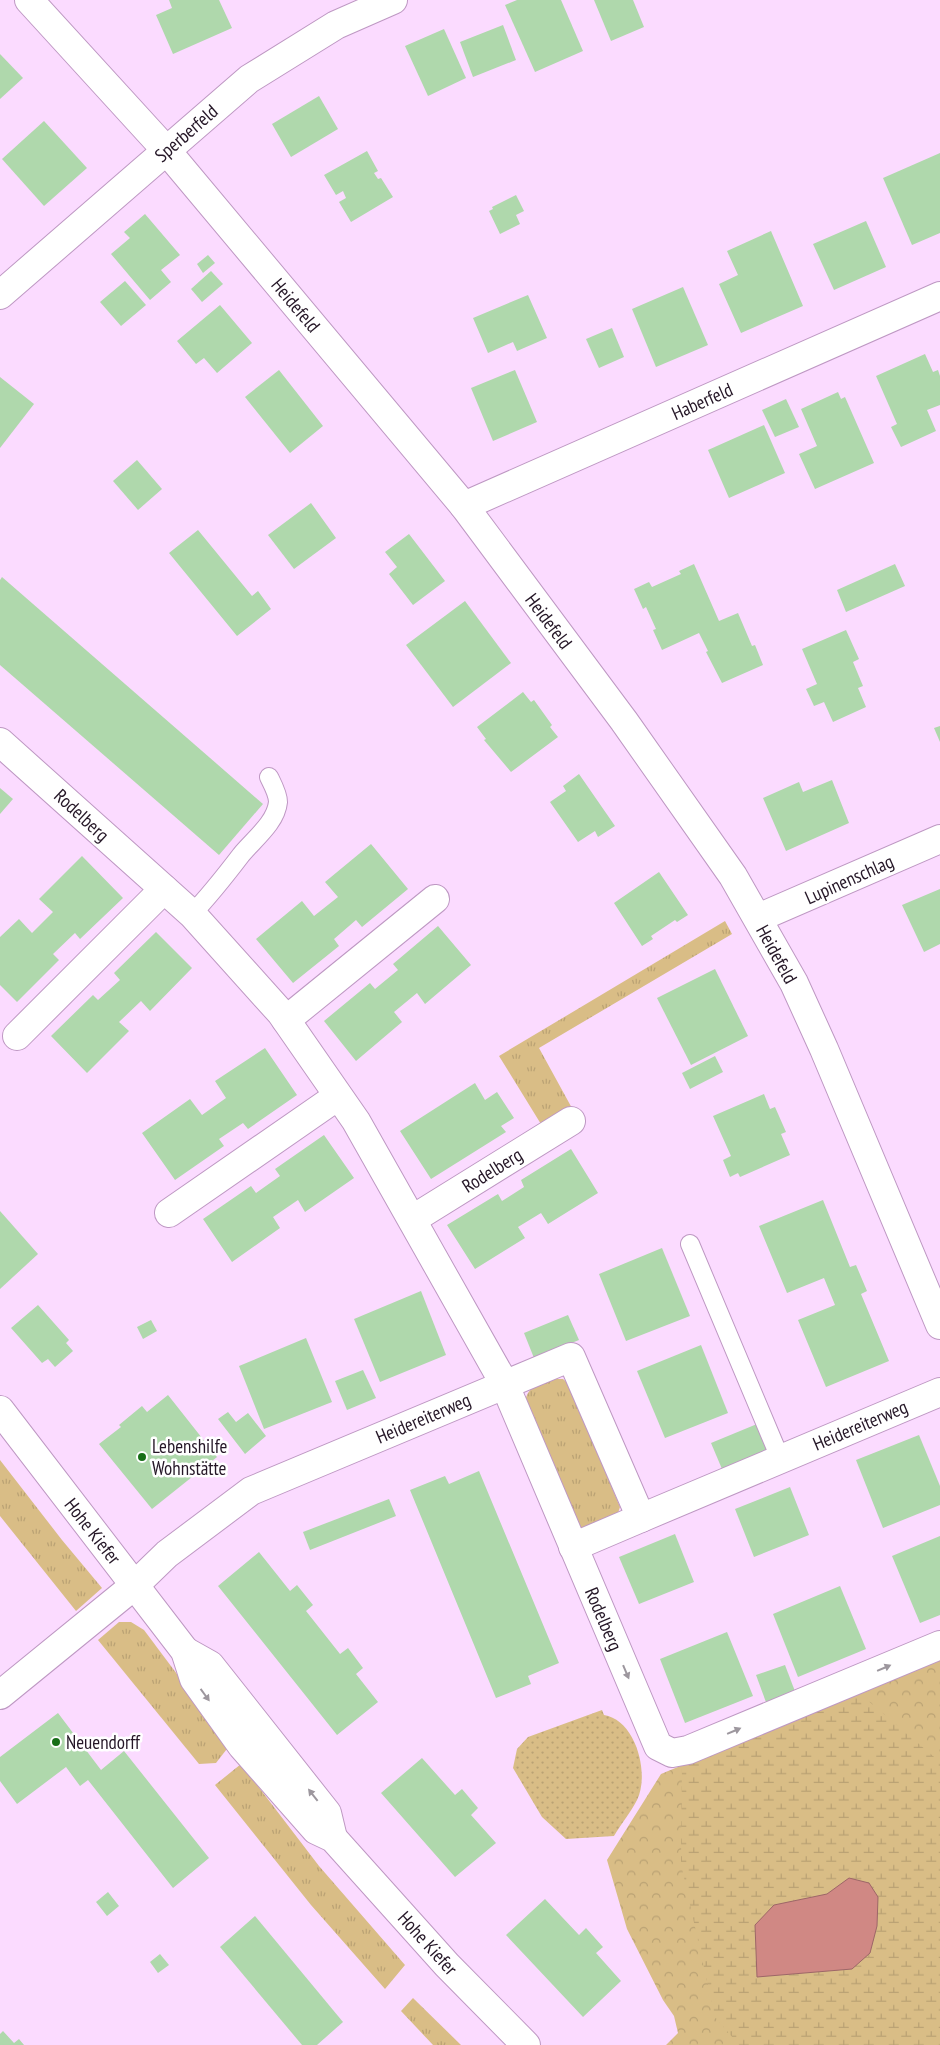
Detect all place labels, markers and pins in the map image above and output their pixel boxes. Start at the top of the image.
place label: Lebenshilfe Wohnstätte [152,1434,227,1480]
marker: Lebenshilfe Wohnstätte [136,1451,148,1463]
place label: Neuendorff [66,1730,141,1754]
marker: Neuendorff [50,1736,62,1748]

